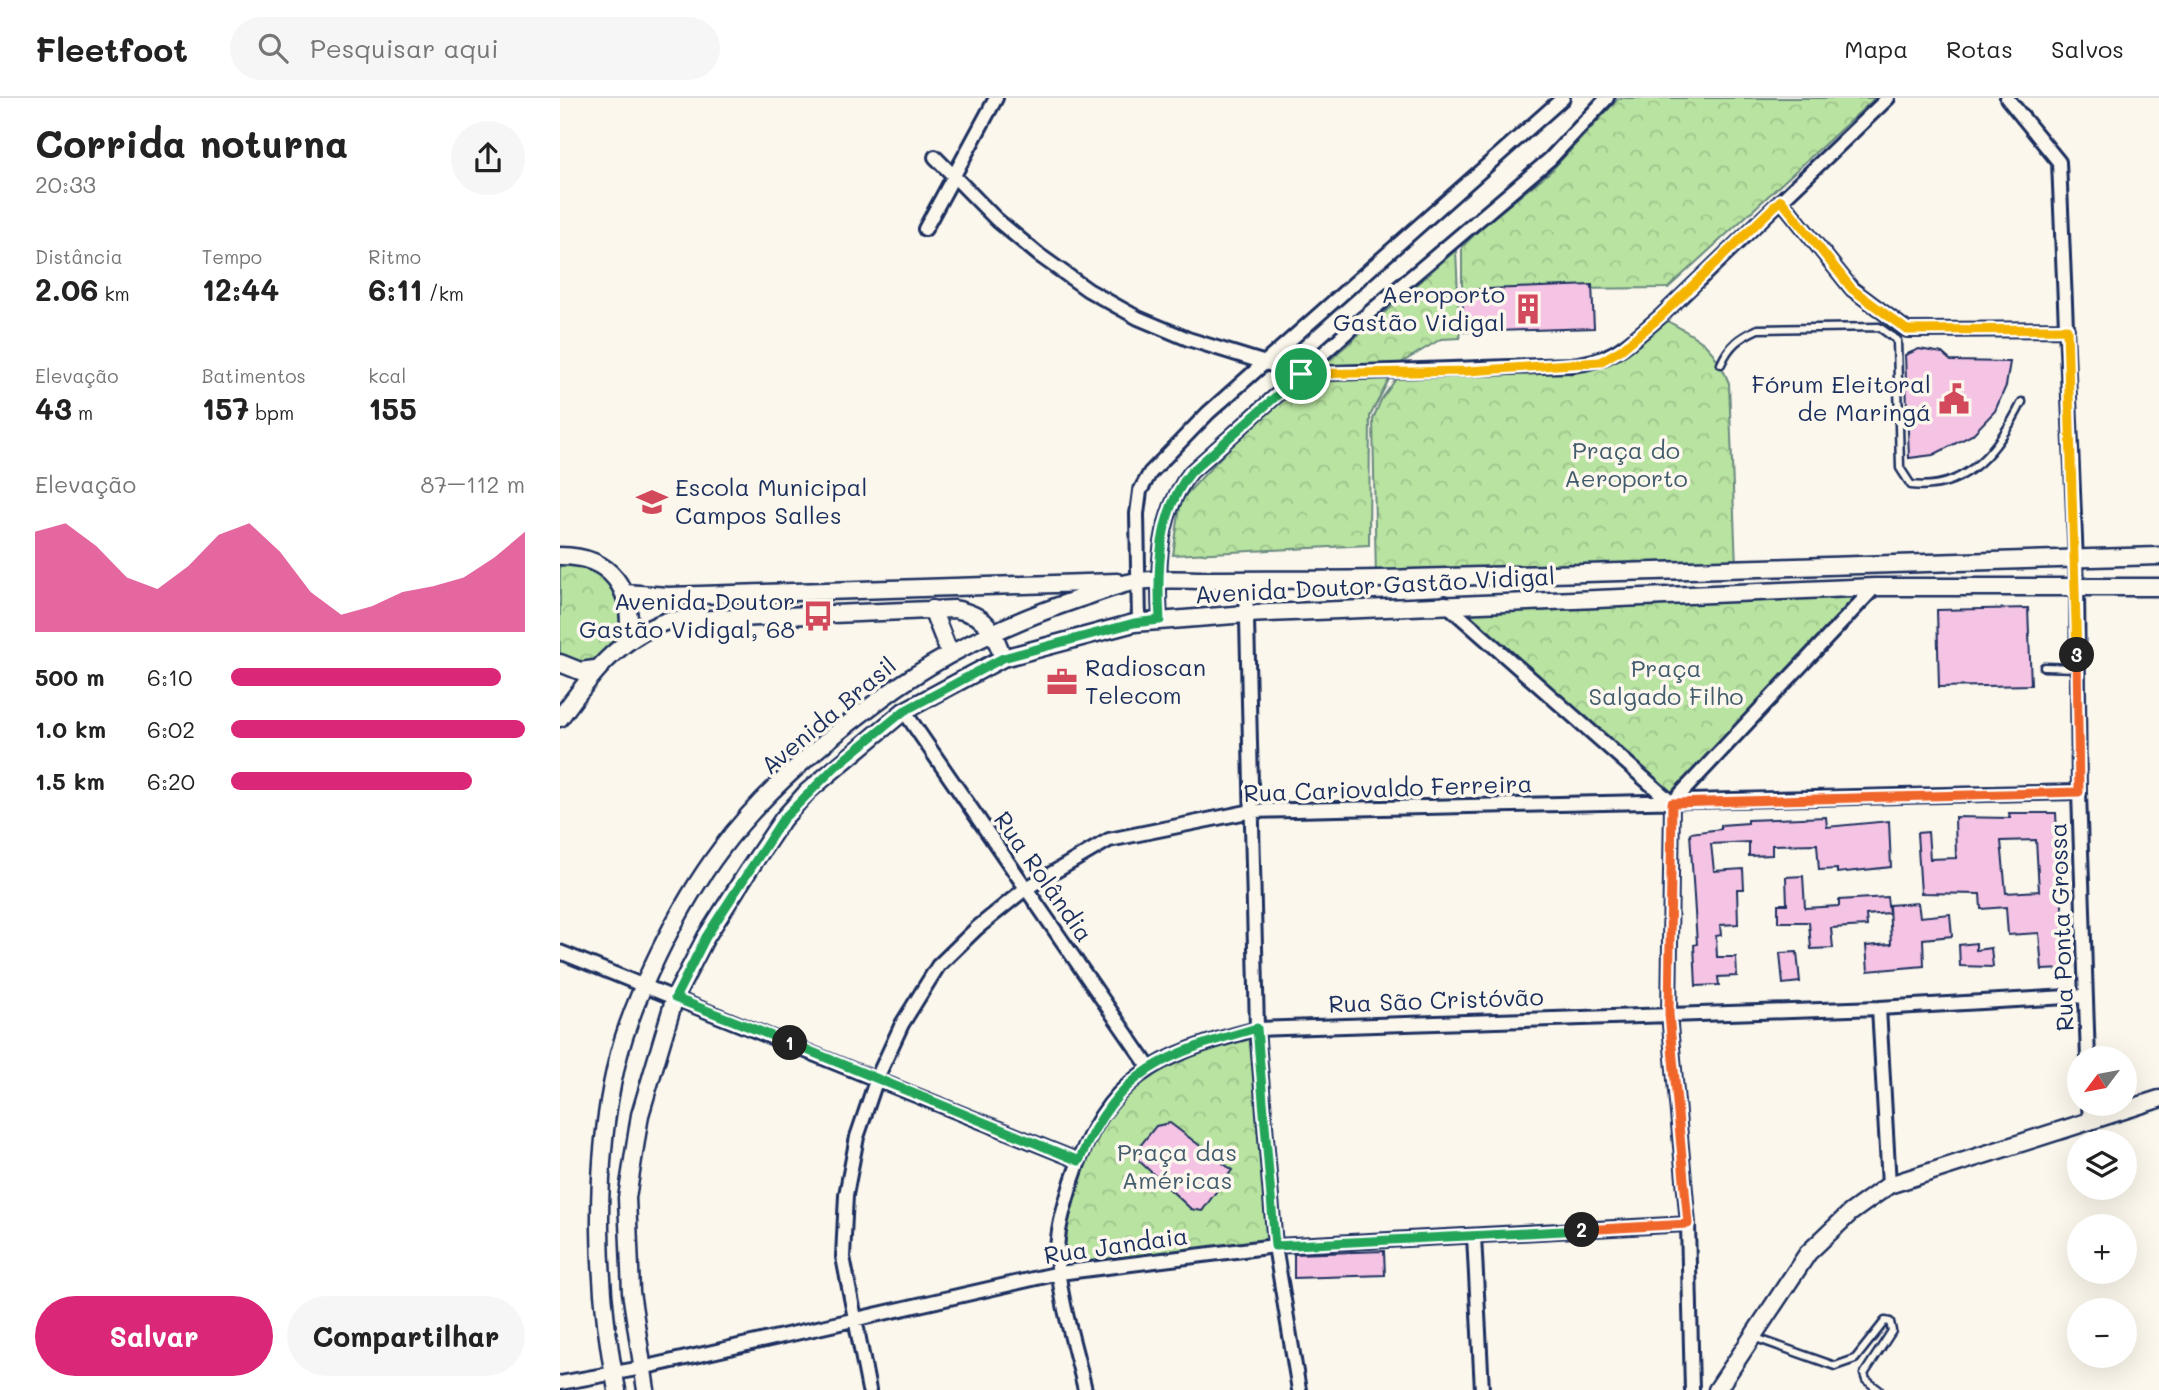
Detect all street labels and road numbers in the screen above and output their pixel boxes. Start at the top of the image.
street label: Avenida Doutor Gastão Vidigal [1194,560,1556,609]
street label: Avenida Brasil [754,649,902,780]
street label: Rua Cariovaldo Ferreira [1243,767,1533,808]
street label: Rua Rolândia [988,805,1101,948]
street label: Rua Ponta Grossa [2041,822,2080,1032]
street label: Rua São Cristóvão [1328,980,1544,1019]
street label: Rua Jandaia [1042,1219,1190,1270]

